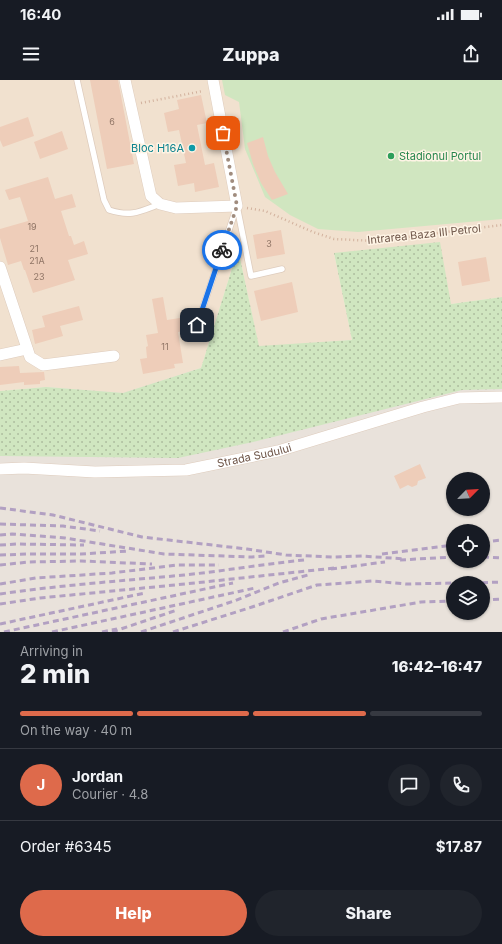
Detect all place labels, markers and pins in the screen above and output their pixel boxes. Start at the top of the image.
pin [206,116,240,150]
place label: Bloc H16A [131,141,184,155]
marker: Bloc H16A [187,143,197,153]
place label: Stadionul Portul [399,149,481,163]
marker: Stadionul Portul [386,151,396,161]
pin [180,308,214,342]

